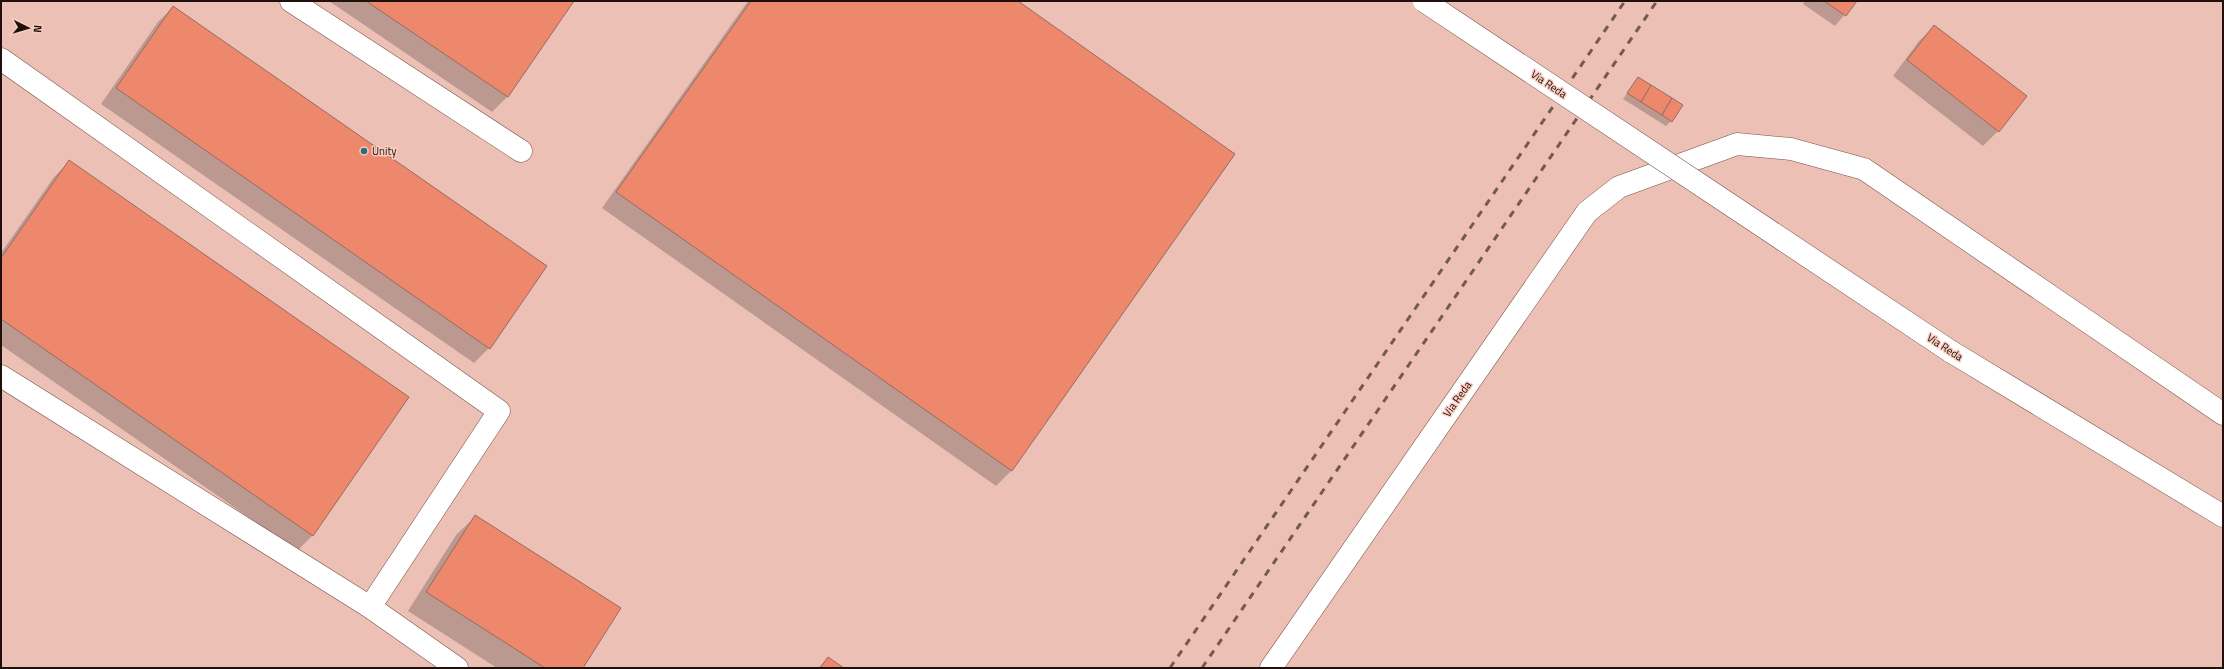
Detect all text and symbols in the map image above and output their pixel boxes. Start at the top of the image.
north arrow [8,8,48,48]
text: N [30,24,46,33]
street label: Via Reda [1528,66,1571,102]
place label: Unity [372,143,397,159]
marker: Unity [359,146,369,156]
street label: Via Reda [1924,329,1967,365]
street label: Via Reda [1439,378,1475,420]

